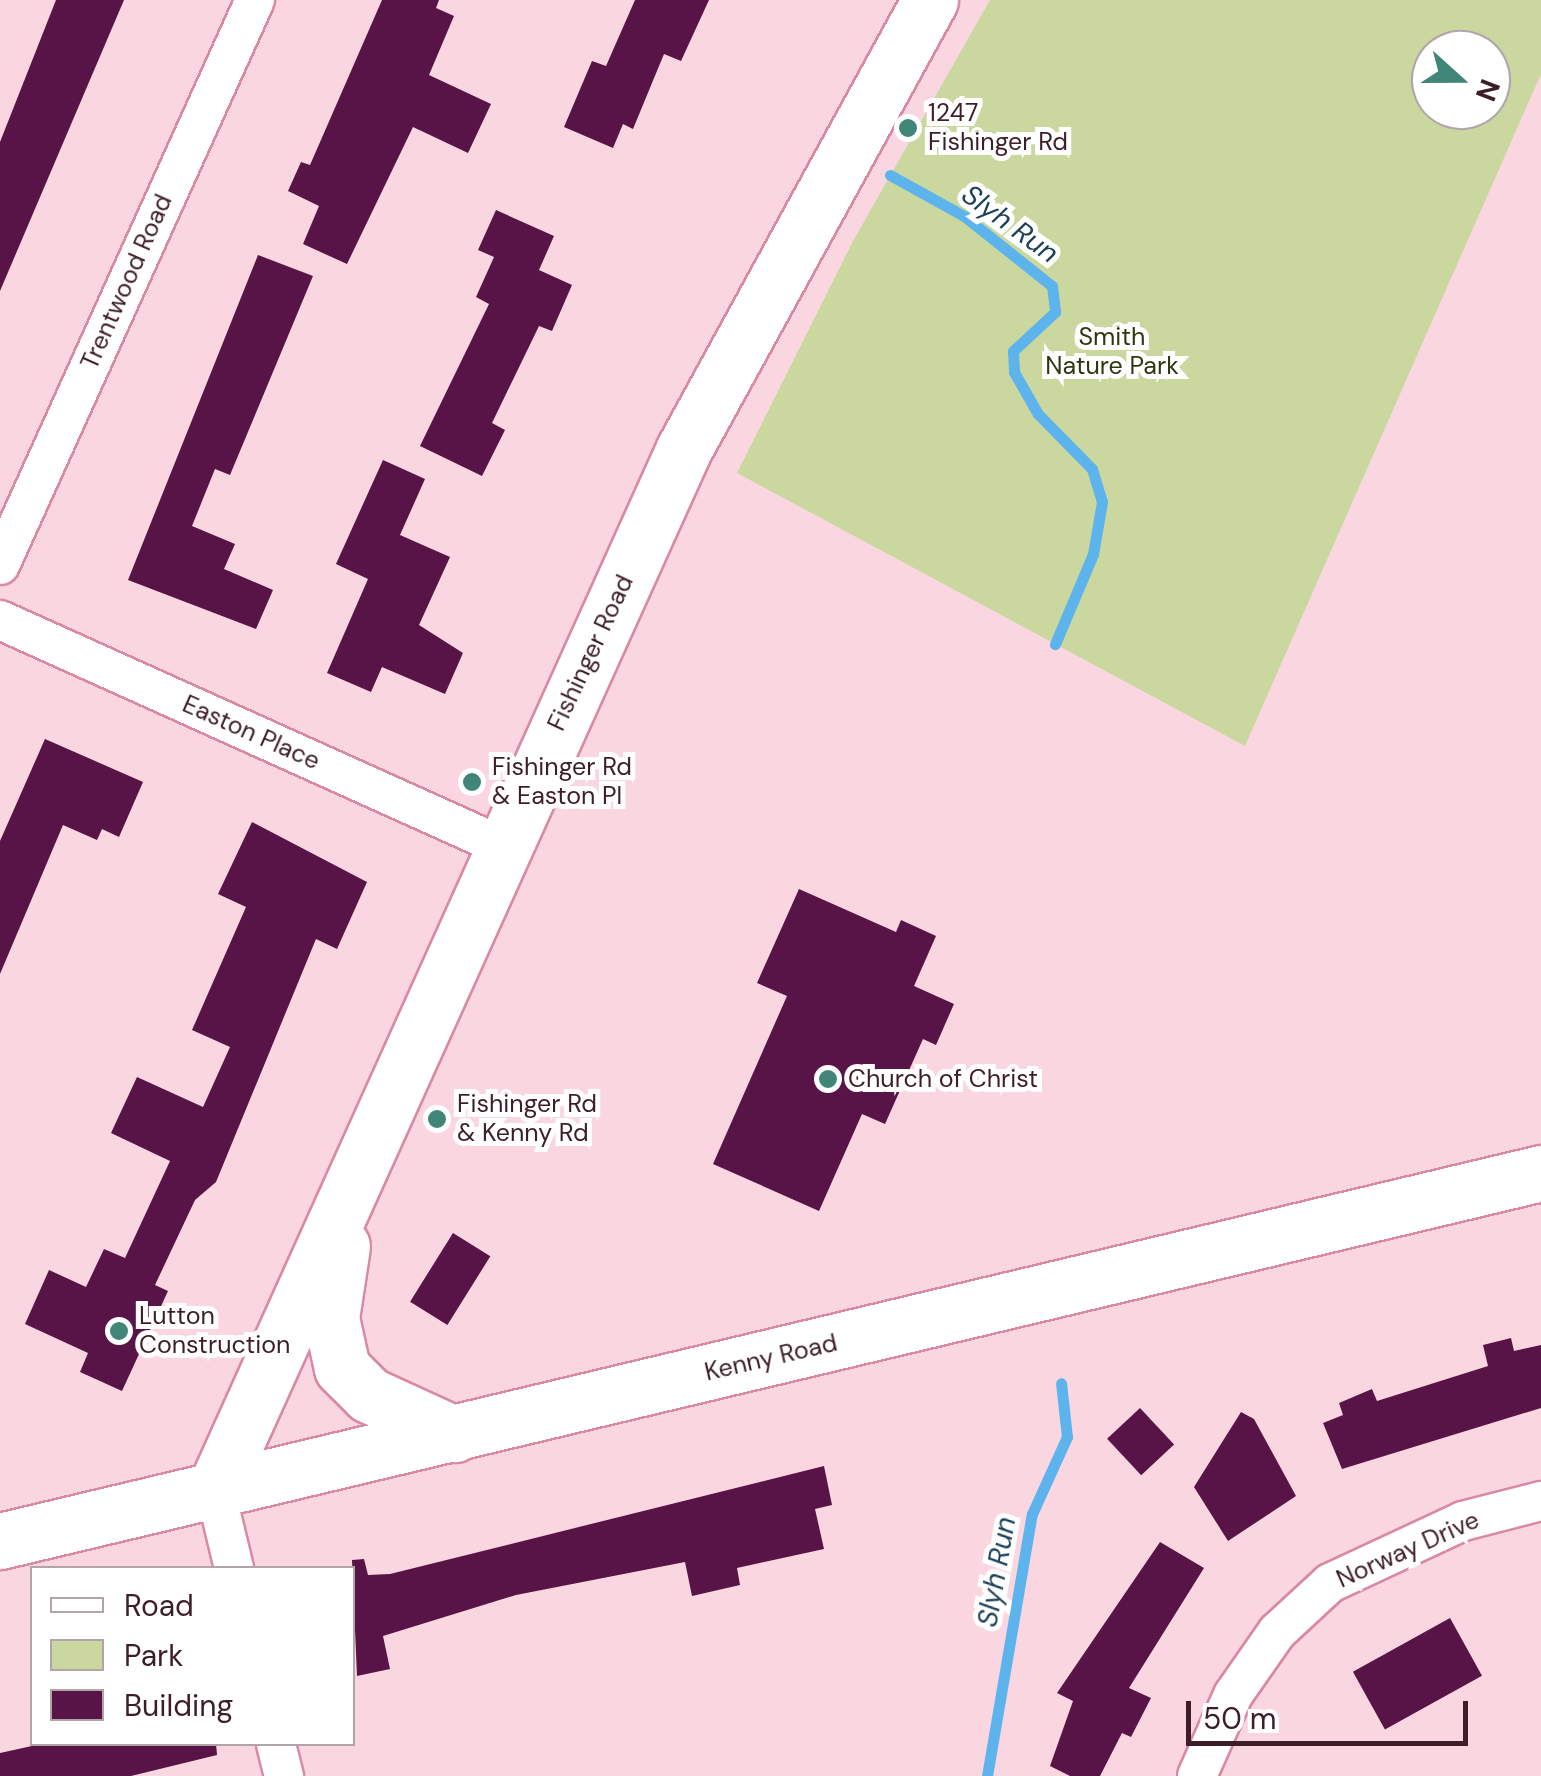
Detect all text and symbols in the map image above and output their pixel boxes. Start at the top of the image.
north arrow [1411,30,1511,130]
text: N [1467,74,1509,106]
place label: 1247 Fishinger Rd [928,99,1068,158]
marker: 1247 Fishinger Rd [897,117,919,139]
water label: Slyh Run [955,178,1065,270]
street label: Trentwood Road [75,190,179,374]
park label: Smith Nature Park [1045,323,1179,382]
street label: Fishinger Road [542,570,640,736]
street label: Easton Place [178,689,324,777]
place label: Fishinger Rd & Easton Pl [492,753,632,812]
marker: Fishinger Rd & Easton Pl [461,771,483,793]
place label: Church of Christ [848,1064,1038,1094]
marker: Church of Christ [817,1068,839,1090]
place label: Fishinger Rd & Kenny Rd [457,1090,597,1149]
marker: Fishinger Rd & Kenny Rd [426,1108,448,1130]
place label: Lutton Construction [139,1302,290,1361]
marker: Lutton Construction [108,1320,130,1342]
street label: Kenny Road [702,1328,840,1388]
street label: Norway Drive [1332,1505,1484,1595]
water label: Slyh Run [971,1514,1023,1630]
legend [30,1566,355,1746]
text: Road [124,1586,194,1625]
text: Park [124,1636,183,1675]
scale bar [1191,1681,1474,1743]
text: Building [124,1686,233,1725]
text: 50 m [1203,1699,1277,1738]

